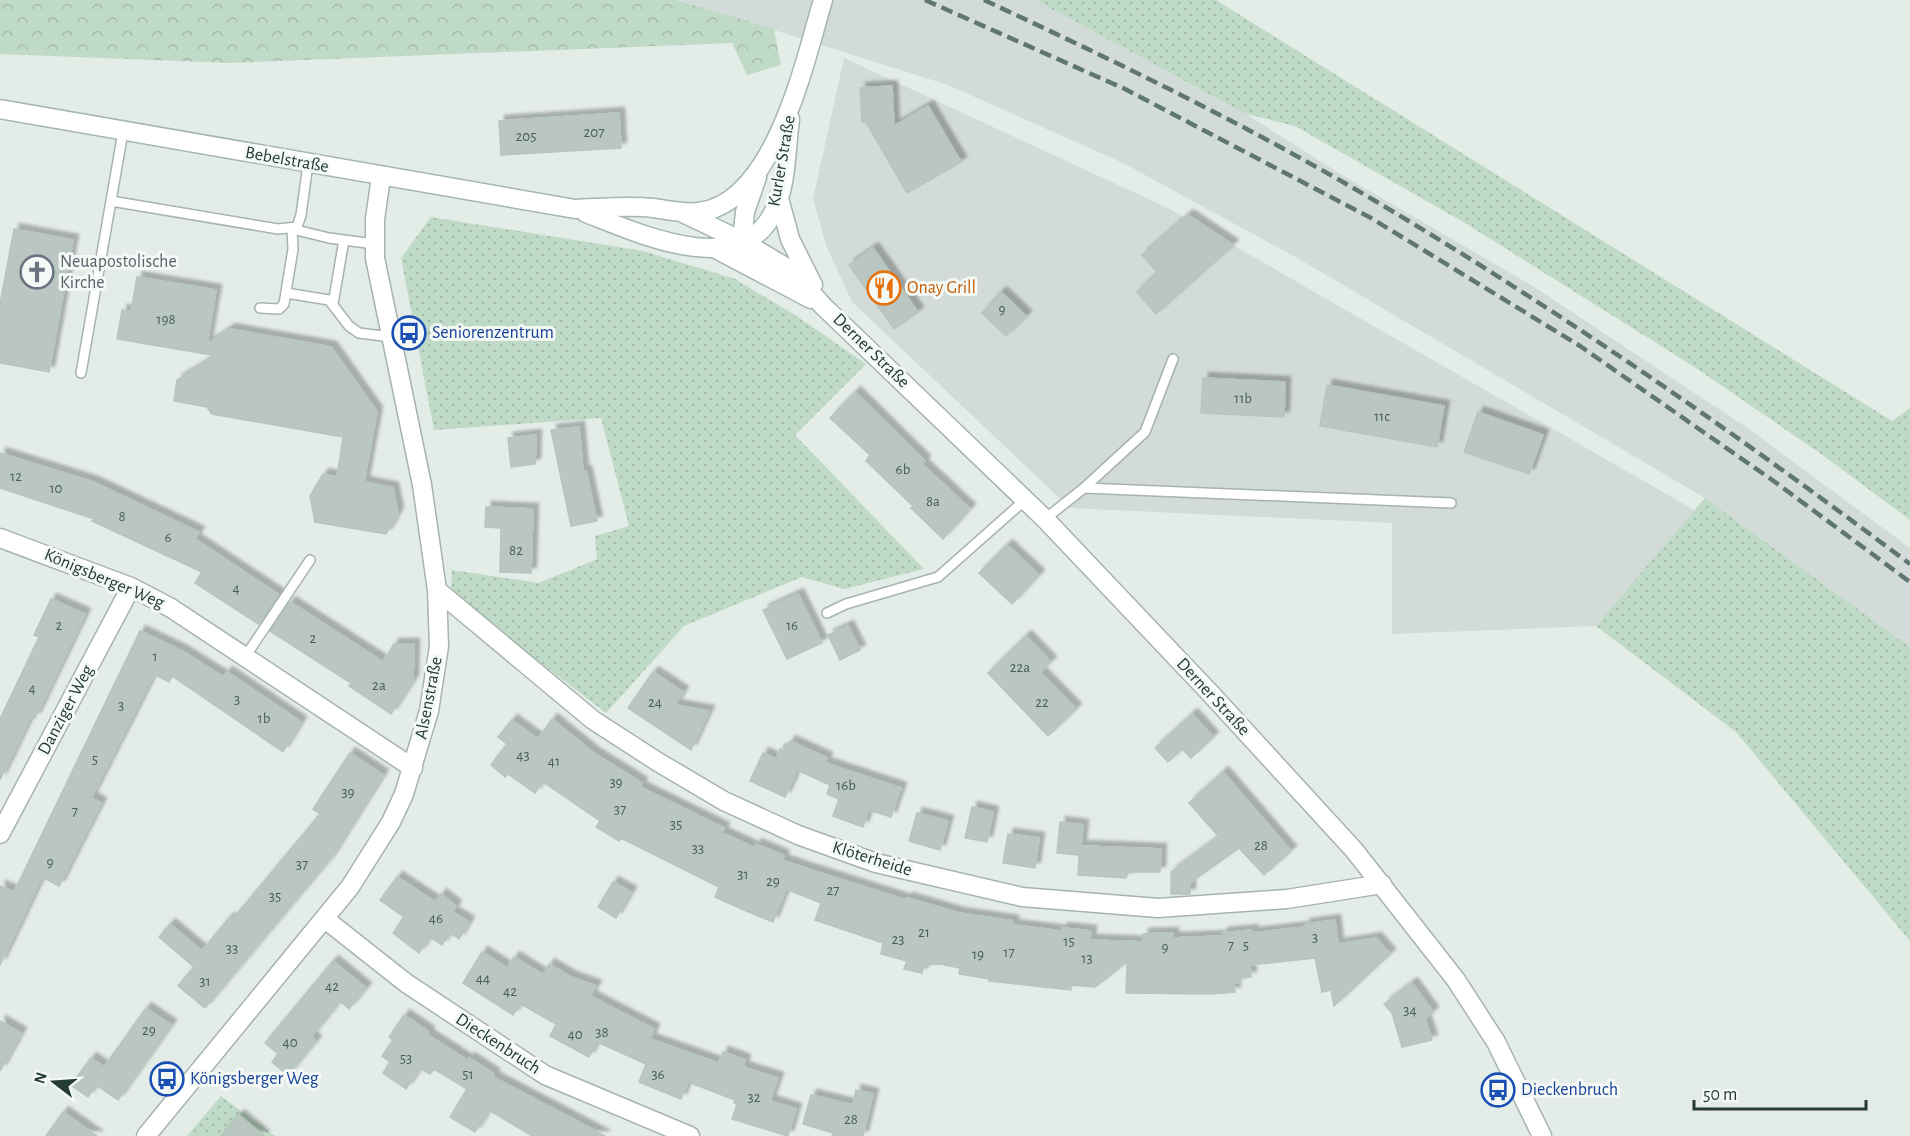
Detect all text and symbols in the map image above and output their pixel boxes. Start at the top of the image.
street label: Kurler Straße [765,114,799,208]
house number: 207 [583,125,605,140]
house number: 205 [515,129,537,144]
street label: Bebelstraße [244,144,330,176]
place label: Neuapostolische Kirche [60,253,177,292]
church icon: Neuapostolische Kirche [19,254,55,290]
restaurant icon: Onay Grill [866,270,902,306]
place label: Onay Grill [907,279,976,297]
house number: 9 [998,302,1006,317]
street label: Derner Straße [829,310,913,392]
house number: 198 [156,312,176,327]
bus stop icon: Seniorenzentrum [391,315,427,351]
place label: Seniorenzentrum [432,324,554,342]
house number: 11b [1234,391,1252,406]
house number: 11c [1374,409,1390,424]
house number: 6b [896,462,911,477]
house number: 12 [10,469,22,484]
house number: 10 [49,481,63,496]
house number: 8a [926,494,940,509]
house number: 8 [118,509,126,524]
house number: 6 [164,530,172,545]
house number: 82 [509,543,523,558]
street label: Königsberger Weg [41,546,167,612]
house number: 4 [232,581,240,596]
house number: 2 [56,618,63,633]
house number: 16 [786,618,798,633]
house number: 2 [310,631,317,646]
house number: 1 [152,649,158,664]
street label: Alsenstraße [412,655,446,741]
street label: Derner Straße [1173,655,1253,739]
house number: 22a [1010,660,1030,675]
street label: Danziger Weg [35,662,97,758]
house number: 2a [372,678,386,693]
house number: 4 [28,681,36,696]
house number: 3 [234,692,240,707]
house number: 24 [648,695,662,710]
house number: 22 [1035,695,1049,710]
house number: 3 [118,698,124,713]
house number: 1b [258,711,271,726]
house number: 43 [516,748,530,763]
house number: 5 [92,752,98,767]
house number: 41 [548,754,560,769]
house number: 39 [609,775,623,790]
house number: 16b [836,778,856,793]
house number: 39 [341,785,355,800]
house number: 37 [614,802,626,817]
house number: 7 [72,804,78,819]
house number: 35 [670,817,682,832]
street label: Klöterheide [830,838,914,880]
house number: 28 [1254,838,1268,853]
house number: 33 [692,841,704,856]
house number: 9 [46,855,54,870]
house number: 37 [296,857,308,872]
house number: 31 [737,867,749,882]
house number: 29 [766,874,780,889]
house number: 27 [826,883,840,898]
house number: 35 [269,889,281,904]
house number: 46 [429,911,443,926]
house number: 21 [918,925,930,940]
house number: 3 [1312,930,1318,945]
house number: 23 [891,932,905,947]
house number: 15 [1063,934,1075,949]
house number: 7 [1228,938,1234,953]
house number: 5 [1243,938,1249,953]
house number: 9 [1161,940,1169,955]
house number: 33 [226,941,238,956]
house number: 17 [1003,945,1015,960]
house number: 19 [972,947,984,962]
house number: 13 [1081,951,1093,966]
house number: 44 [476,971,490,986]
house number: 31 [199,974,211,989]
house number: 42 [325,979,339,994]
house number: 42 [503,984,517,999]
house number: 34 [1403,1003,1417,1018]
street label: Dieckenbruch [452,1010,544,1078]
house number: 29 [142,1023,156,1038]
house number: 38 [595,1025,609,1040]
house number: 40 [567,1027,583,1042]
house number: 40 [282,1035,298,1050]
house number: 53 [400,1051,412,1066]
north arrow [24,1052,84,1112]
bus stop icon: Königsberger Weg [149,1061,185,1097]
house number: 51 [462,1067,474,1082]
house number: 36 [651,1067,665,1082]
text: N [31,1070,50,1086]
place label: Königsberger Weg [190,1070,319,1088]
bus stop icon: Dieckenbruch [1480,1072,1516,1108]
scale bar [1694,1073,1866,1111]
place label: Dieckenbruch [1521,1081,1618,1099]
text: 50 m [1703,1086,1737,1104]
house number: 32 [747,1090,761,1105]
house number: 28 [844,1112,858,1127]

